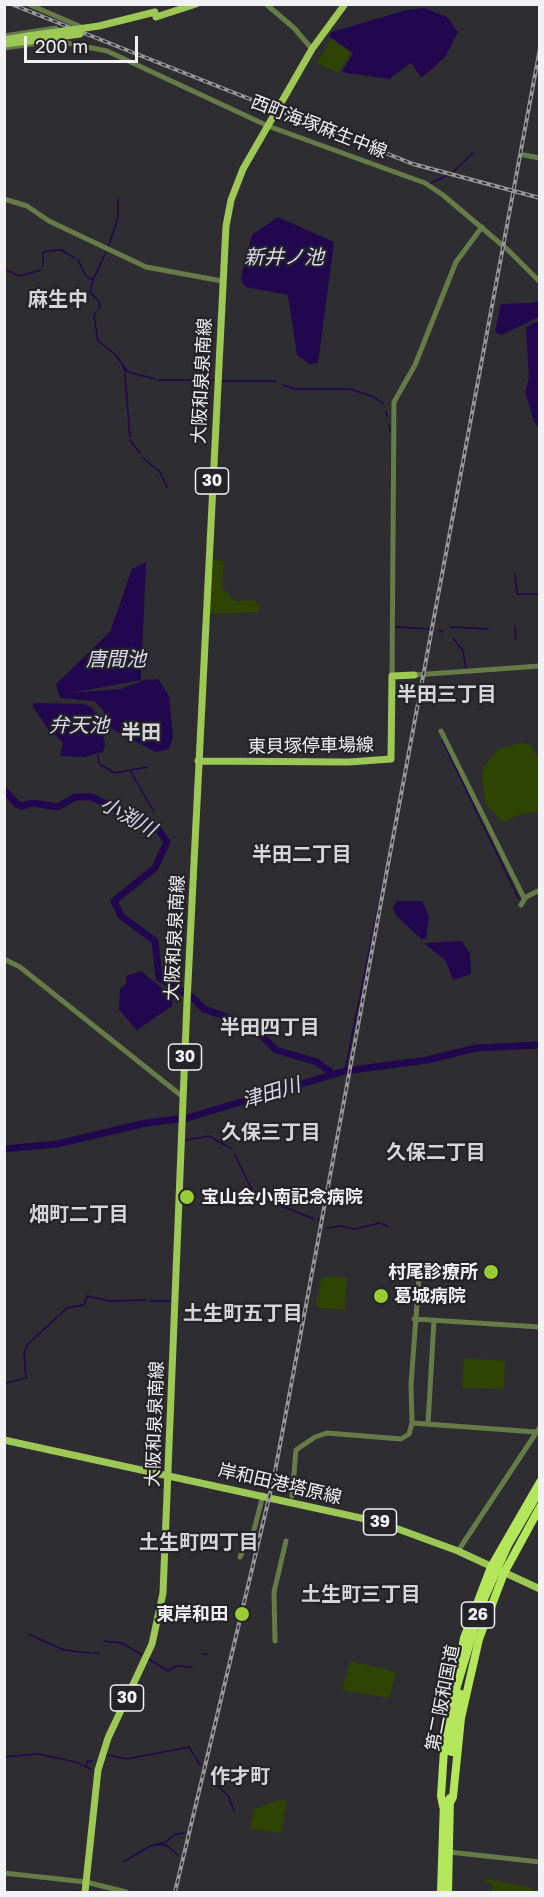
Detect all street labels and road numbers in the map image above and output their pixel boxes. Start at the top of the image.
street label: 西町海塚麻生中線 [248,91,390,163]
street label: 大阪和泉泉南線 [188,318,216,444]
road number: 30 [196,468,228,494]
street label: 東貝塚停車場線 [248,734,374,758]
street label: 大阪和泉泉南線 [161,875,189,1001]
road number: 30 [168,1044,201,1070]
street label: 大阪和泉泉南線 [142,1361,168,1487]
street label: 岸和田港塔原線 [216,1459,344,1509]
road number: 39 [364,1509,397,1535]
road number: 26 [462,1602,494,1628]
street label: 第二阪和国道 [422,1643,464,1753]
road number: 30 [110,1685,144,1711]

